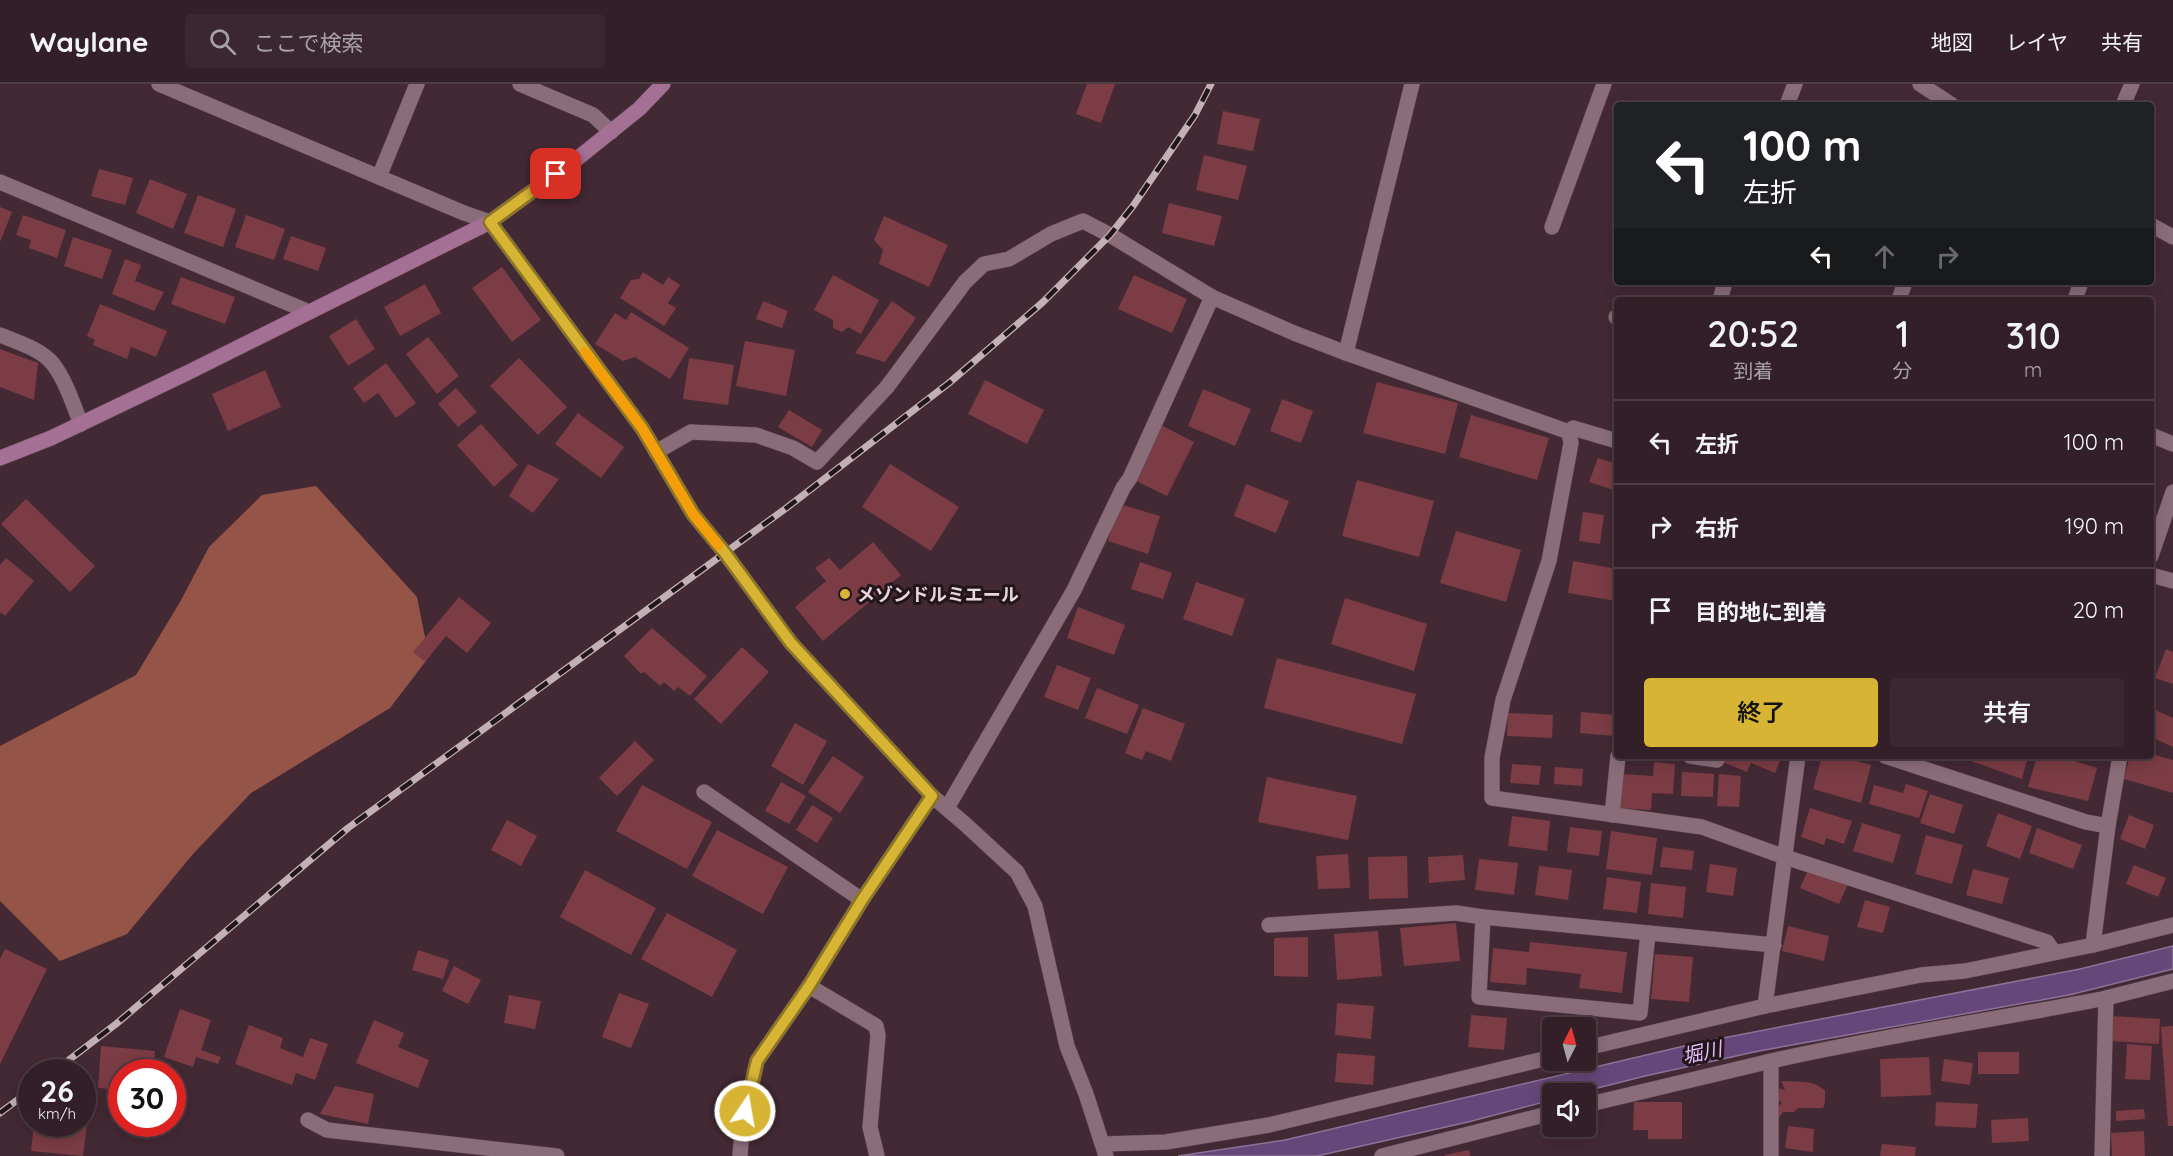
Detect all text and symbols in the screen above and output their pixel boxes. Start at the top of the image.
search box [185,14,605,68]
text: Waylane [30,24,149,59]
icon: search [206,25,239,58]
text: ここで検索 [254,29,364,57]
text: 地図 [1931,29,1973,55]
text: レイヤ [2006,29,2068,55]
text: 共有 [2101,29,2143,55]
text: 100 m [1743,119,1861,172]
icon: left [1644,126,1722,204]
pin [530,148,581,199]
icon: arrive [539,157,572,190]
text: 左折 [1743,175,1797,209]
icon: left [1805,240,1838,273]
icon: ahead [1868,240,1901,273]
icon: right [1931,240,1964,273]
text: 20:52 [1707,311,1799,356]
text: 1 [1895,311,1909,356]
text: 310 [2006,313,2061,358]
text: m [2024,357,2042,382]
text: 到着 [1733,358,1773,383]
text: 分 [1892,358,1912,383]
icon: left [1644,426,1677,459]
text: 100 m [2064,428,2124,456]
text: 左折 [1695,430,1739,458]
icon: right [1644,510,1677,543]
text: 190 m [2064,512,2124,540]
text: 右折 [1695,514,1739,542]
place label: メゾンドルミエール [857,583,1019,606]
marker: メゾンドルミエール [838,587,852,601]
icon: arrive [1644,594,1677,627]
text: 20 m [2073,596,2124,624]
text: 目的地に到着 [1695,598,1827,626]
button: 終了 [1644,678,1878,747]
button: 共有 [1890,678,2124,747]
north arrow [1542,1017,1596,1071]
map controls [1542,1017,1596,1137]
water label: 堀川 [1680,1035,1726,1068]
speed limit sign: 30 [108,1059,186,1137]
text: 26 [40,1072,74,1110]
position arrow [713,1079,777,1143]
button: sound [1542,1083,1596,1137]
text: km/h [38,1104,76,1123]

